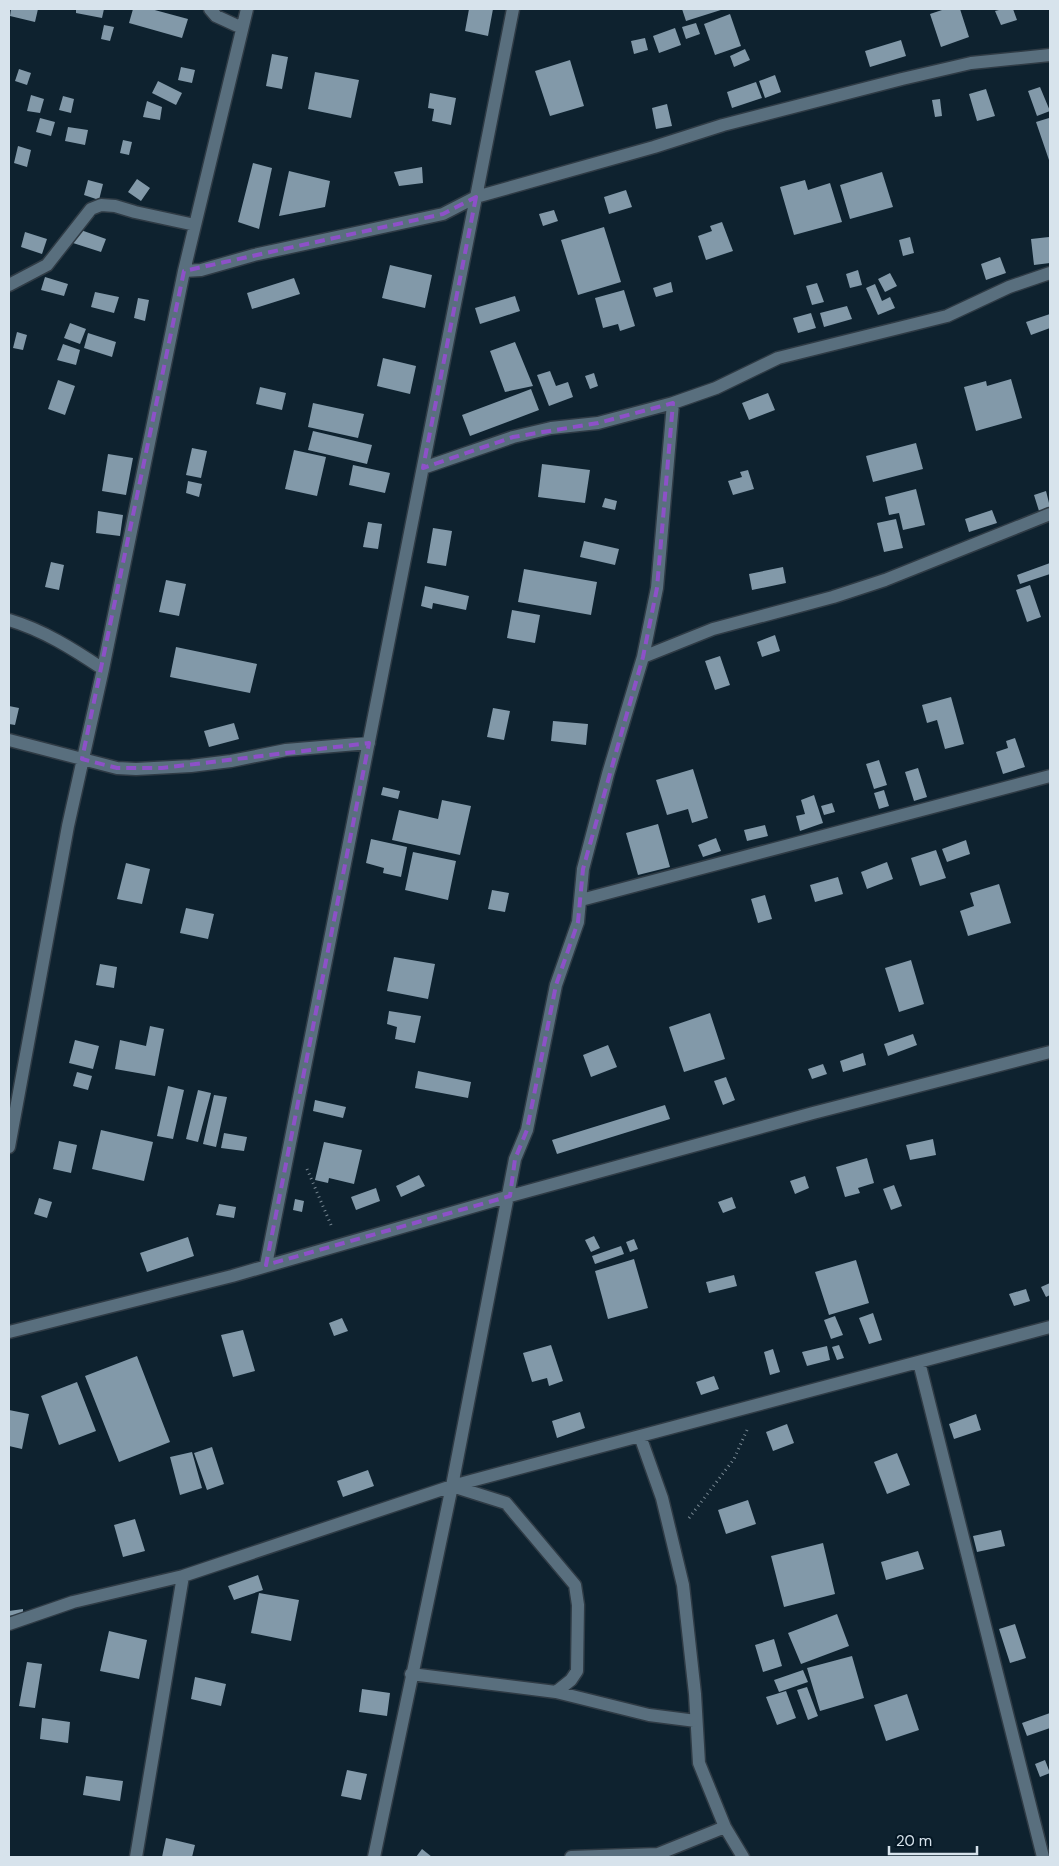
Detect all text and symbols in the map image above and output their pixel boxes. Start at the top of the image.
scale bar [889,1824,976,1856]
text: 20 m [896,1831,932,1851]

